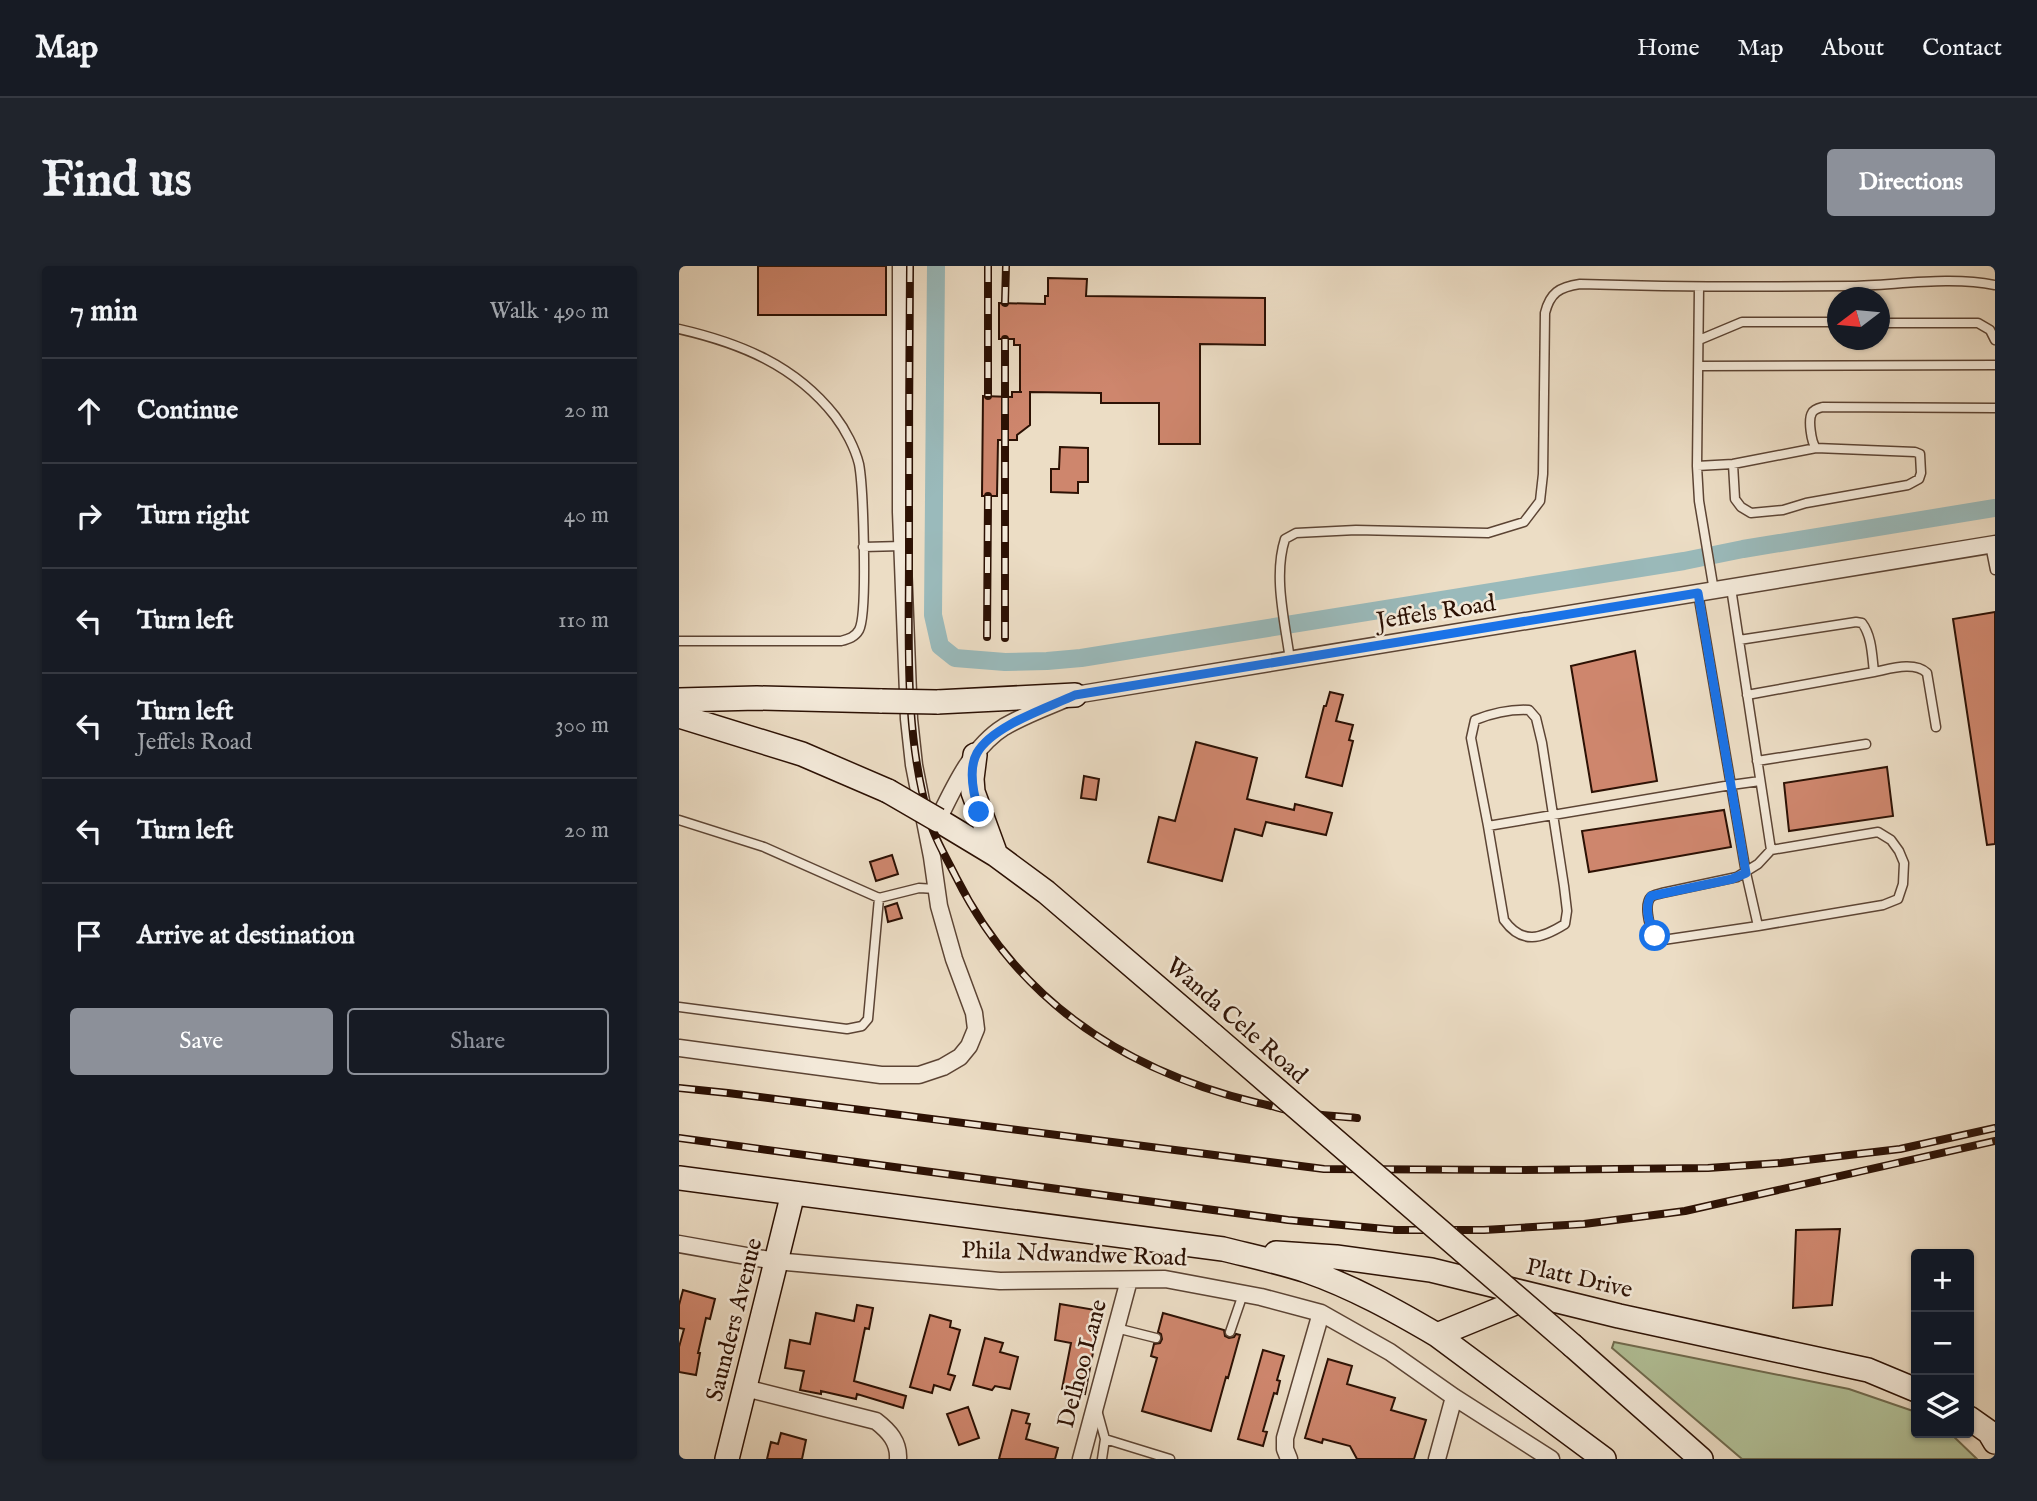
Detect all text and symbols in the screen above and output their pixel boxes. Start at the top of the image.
text: Map [35,27,98,69]
text: Home [1637,33,1700,64]
text: Map [1738,33,1784,64]
text: About [1822,33,1884,64]
text: Contact [1922,33,2002,64]
button: Directions [1827,149,1995,216]
text: Find us [42,151,192,213]
north arrow [1827,287,1890,350]
text: 7 min [70,293,138,331]
text: Walk · 490 m [489,297,609,326]
icon: ahead [70,392,108,430]
text: Continue [137,394,238,427]
text: 20 m [564,396,609,425]
icon: right [70,497,108,535]
text: Turn right [137,499,250,532]
text: 40 m [564,501,609,530]
street label: Jeffels Road [1371,588,1498,638]
icon: left [70,602,108,640]
text: Turn left [137,604,234,637]
text: 110 m [558,606,609,635]
text: Turn left [137,695,234,728]
icon: left [70,707,108,745]
text: 300 m [555,711,609,740]
text: Jeffels Road [137,728,252,757]
route end [963,796,994,827]
icon: left [70,812,108,850]
text: Turn left [137,814,234,847]
text: 20 m [564,816,609,845]
icon: arrive [70,917,108,955]
text: Arrive at destination [137,919,355,952]
route start [1639,920,1670,951]
street label: Wanda Cele Road [1159,951,1314,1091]
button: Save [70,1008,333,1075]
button: Share [347,1008,609,1075]
street label: Saunders Avenue [700,1235,770,1405]
street label: Phila Ndwandwe Road [961,1236,1187,1274]
map controls [1911,1249,1974,1438]
button: + [1911,1249,1974,1312]
street label: Platt Drive [1523,1252,1635,1306]
street label: Delhoo Lane [1051,1296,1115,1432]
button: − [1911,1312,1974,1375]
button: layers [1911,1375,1974,1438]

